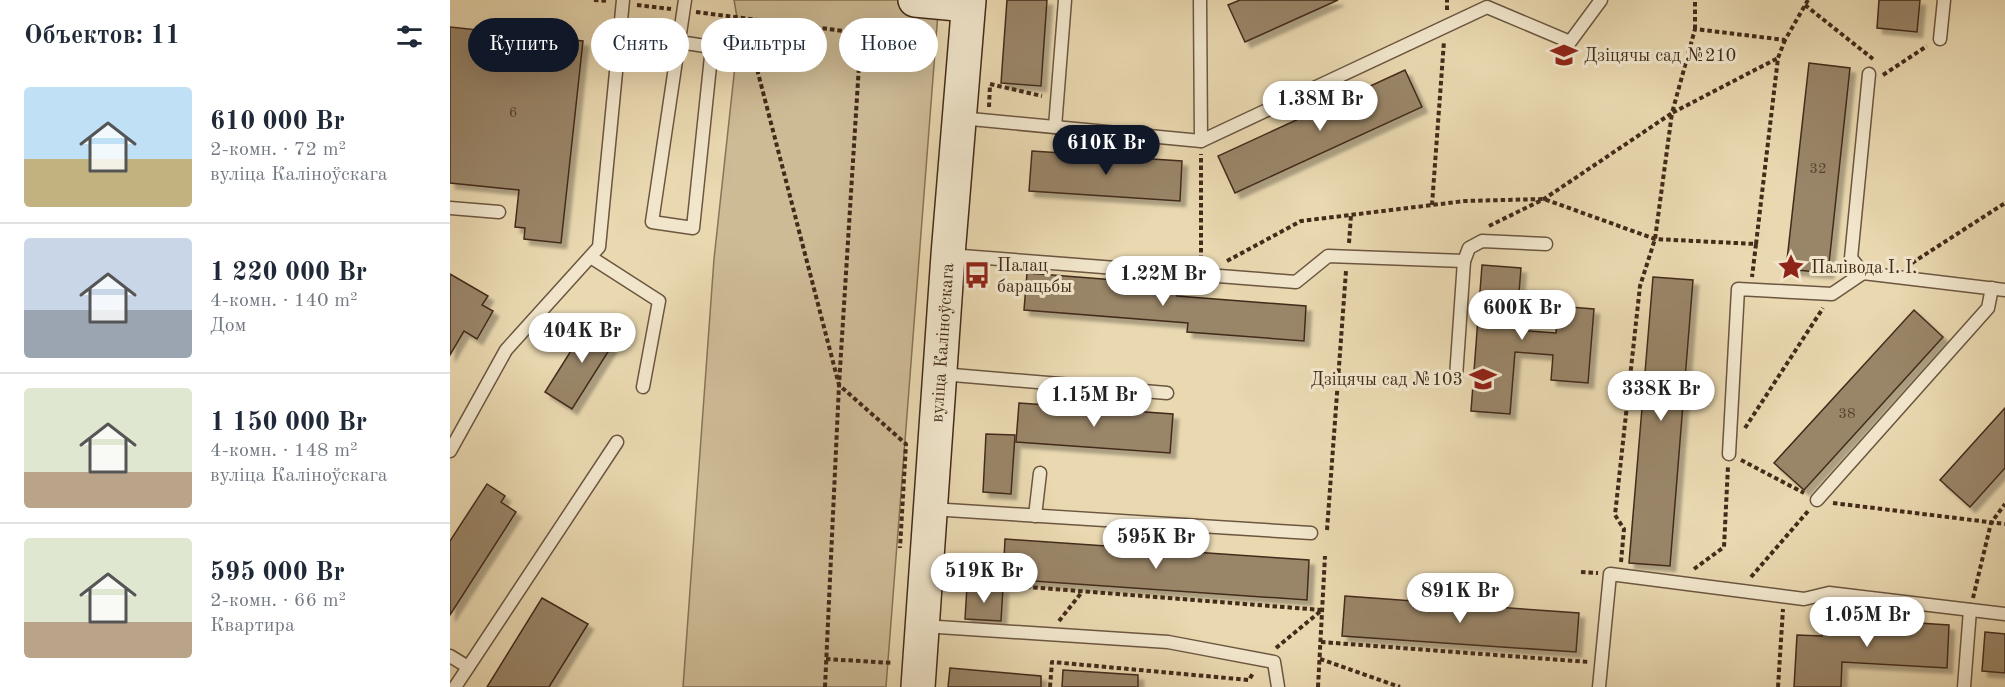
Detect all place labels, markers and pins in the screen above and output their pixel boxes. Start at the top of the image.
school or university icon: Дзіцячы сад №210 [1549,40,1579,70]
place label: Дзіцячы сад №210 [1584,47,1736,65]
pin: 1.38M Br [1258,81,1382,132]
pin: 610K Br [1051,125,1161,176]
place icon: Палівода І. І. [1776,252,1806,282]
pin: 1.22M Br [1101,256,1225,307]
place label: Палац барацьбы [997,257,1072,296]
place label: Палівода І. І. [1811,259,1917,277]
bus stop icon: Палац барацьбы [962,260,992,290]
pin: 600K Br [1467,290,1577,341]
pin: 404K Br [527,313,637,364]
school or university icon: Дзіцячы сад №103 [1468,364,1498,394]
place label: Дзіцячы сад №103 [1311,371,1463,389]
pin: 338K Br [1606,371,1716,422]
pin: 1.15M Br [1032,377,1156,428]
pin: 595K Br [1101,519,1211,570]
pin: 519K Br [929,553,1039,604]
pin: 891K Br [1405,573,1515,624]
pin: 1.05M Br [1805,597,1929,648]

